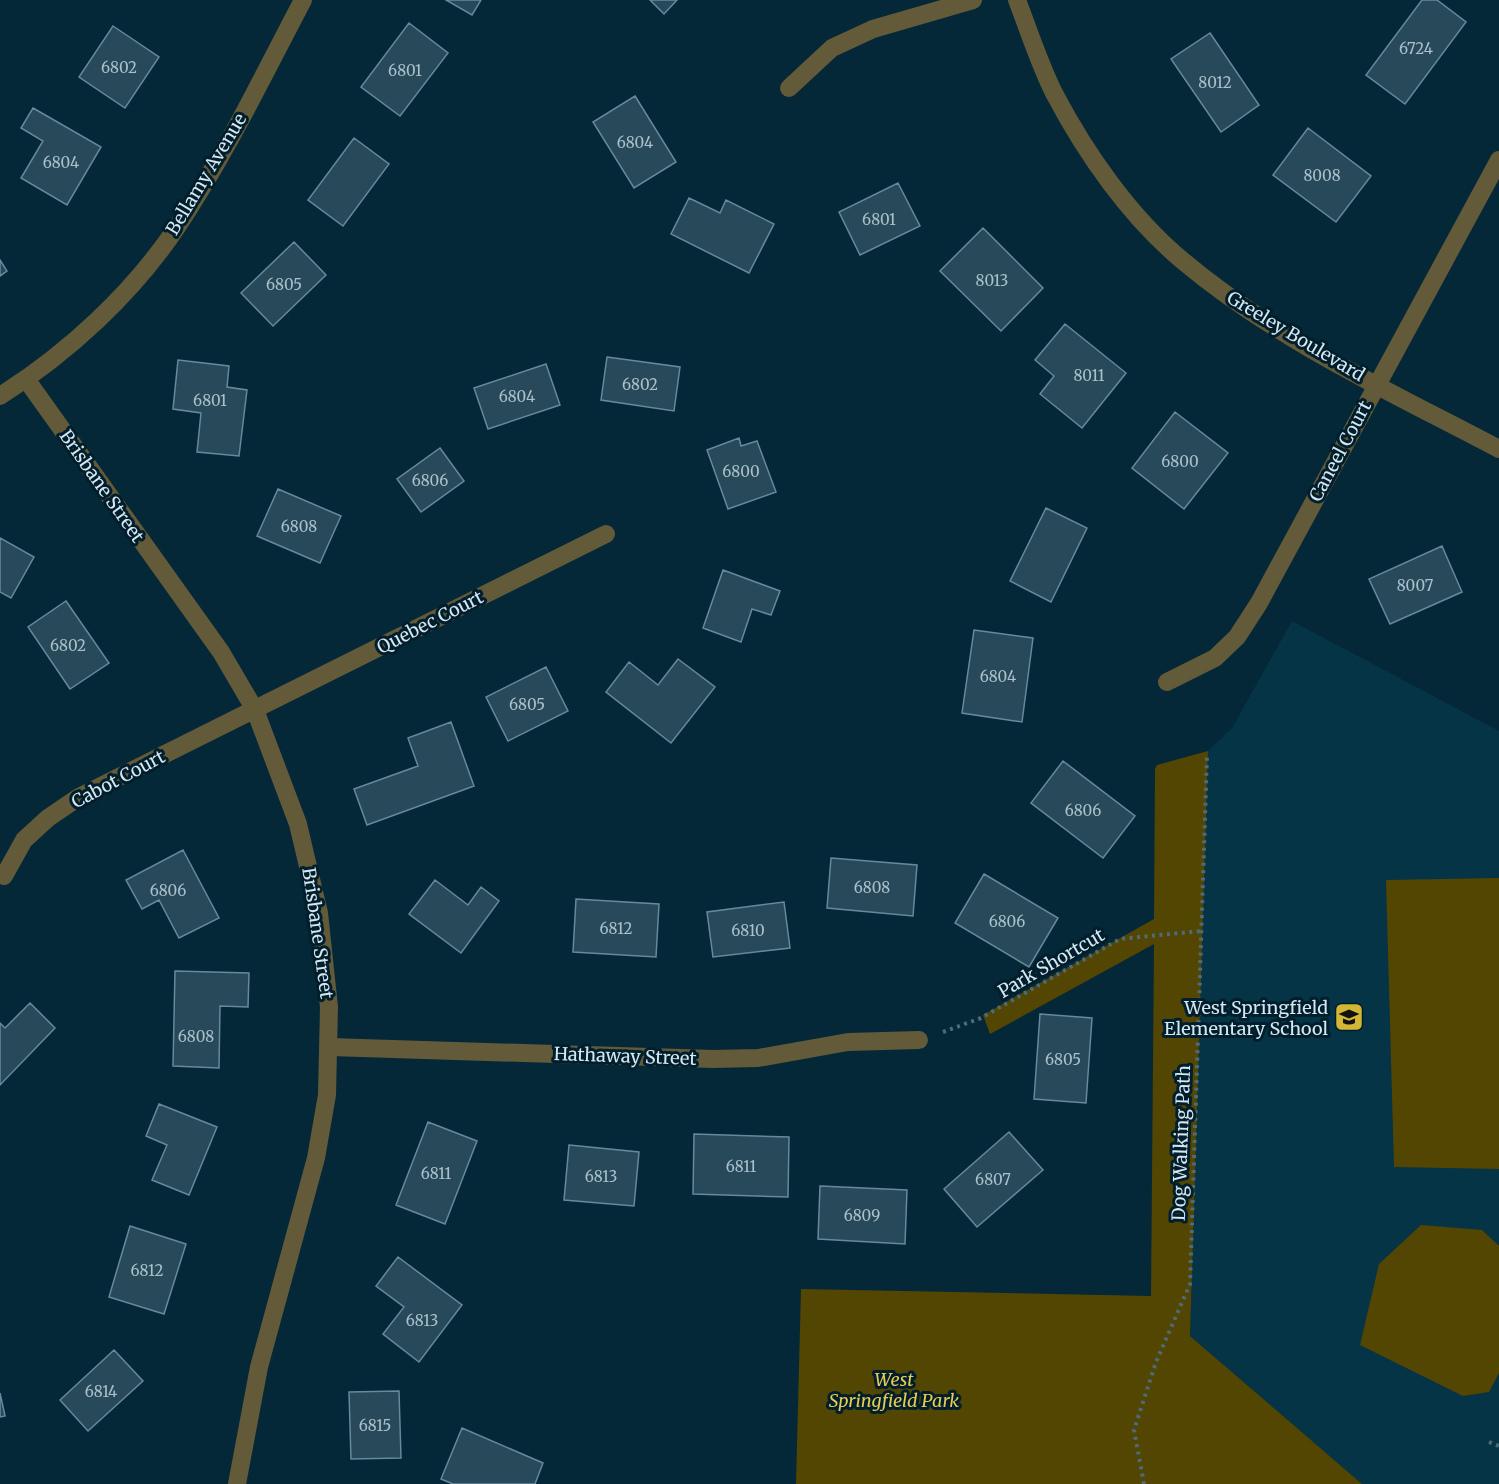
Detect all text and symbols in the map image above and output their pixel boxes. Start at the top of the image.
house number: 6724 [1399,39,1433,58]
house number: 6802 [101,58,137,77]
house number: 6801 [388,61,422,80]
house number: 8012 [1198,73,1232,92]
street label: Bellamy Avenue [161,109,251,239]
house number: 6804 [617,133,653,152]
house number: 6804 [43,153,79,172]
house number: 8008 [1303,166,1341,185]
house number: 6801 [862,210,896,229]
house number: 8013 [976,271,1008,290]
house number: 6805 [266,275,302,294]
street label: Greeley Boulevard [1223,286,1369,386]
house number: 8011 [1073,366,1105,385]
house number: 6802 [622,375,658,394]
house number: 6804 [499,387,535,406]
house number: 6801 [193,391,227,410]
street label: Caneel Court [1304,397,1376,505]
street label: Brisbane Street [55,425,149,547]
house number: 6800 [1161,452,1199,471]
house number: 6800 [722,462,760,481]
house number: 6806 [412,471,448,490]
house number: 6808 [281,517,317,536]
house number: 8007 [1397,576,1434,595]
street label: Quebec Court [373,585,487,659]
house number: 6802 [50,636,86,655]
house number: 6804 [980,667,1016,686]
house number: 6805 [509,695,545,714]
street label: Cabot Court [67,745,169,813]
house number: 6806 [1065,801,1101,820]
street label: Brisbane Street [297,866,339,1000]
house number: 6808 [854,878,890,897]
house number: 6806 [150,881,186,900]
house number: 6806 [989,912,1025,931]
house number: 6812 [599,919,633,938]
house number: 6810 [731,921,765,940]
street label: Park Shortcut [994,923,1108,1003]
place label: West Springfield Elementary School [1164,996,1328,1040]
school or university icon: West Springfield Elementary School [1333,1001,1365,1033]
house number: 6808 [178,1027,214,1046]
street label: Hathaway Street [553,1042,697,1070]
house number: 6805 [1045,1050,1081,1069]
street label: Dog Walking Path [1167,1065,1195,1221]
house number: 6811 [726,1157,757,1176]
house number: 6811 [421,1164,452,1183]
house number: 6813 [585,1167,617,1186]
house number: 6807 [975,1170,1011,1189]
house number: 6809 [844,1206,880,1225]
house number: 6812 [130,1261,164,1280]
house number: 6813 [406,1311,438,1330]
park label: West Springfield Park [829,1368,959,1412]
house number: 6814 [85,1382,117,1401]
house number: 6815 [359,1416,391,1435]

